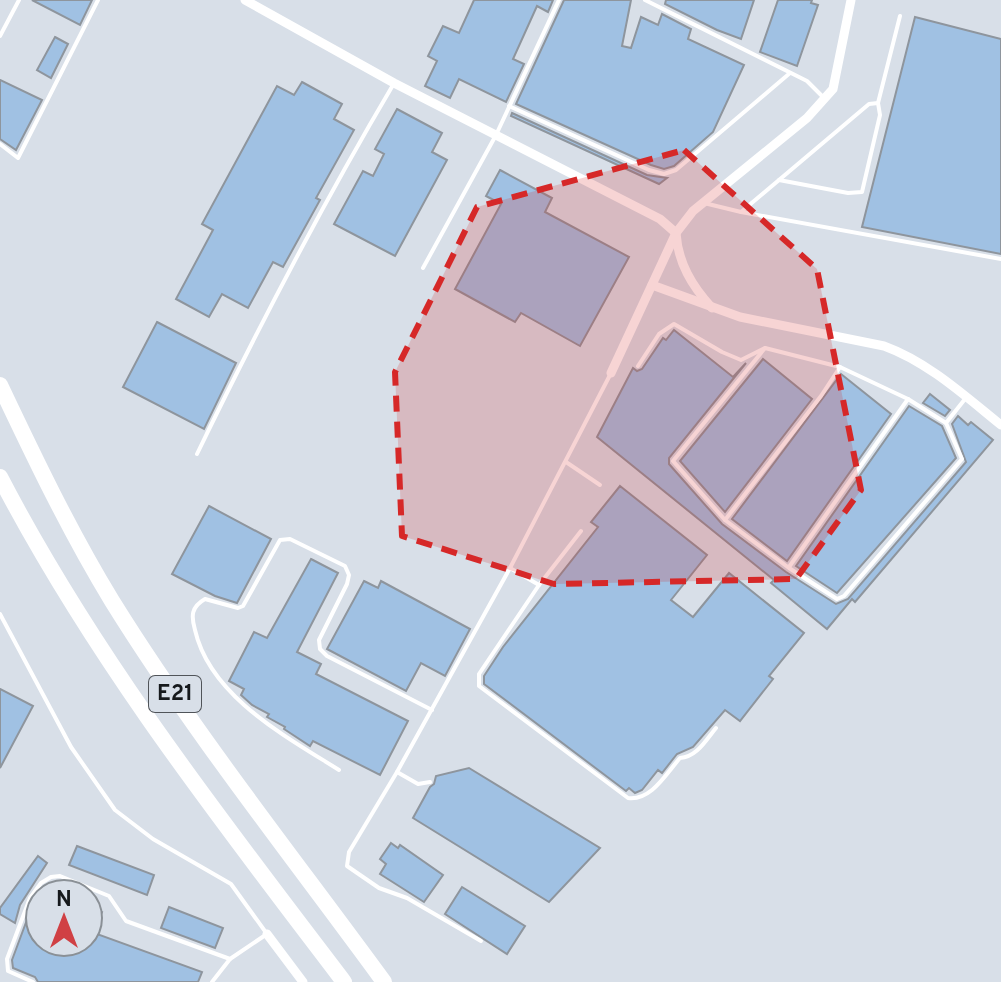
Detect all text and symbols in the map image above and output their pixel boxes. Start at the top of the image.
road number: E21 [149,676,201,712]
north arrow [24,878,104,958]
text: N [56,887,72,914]

